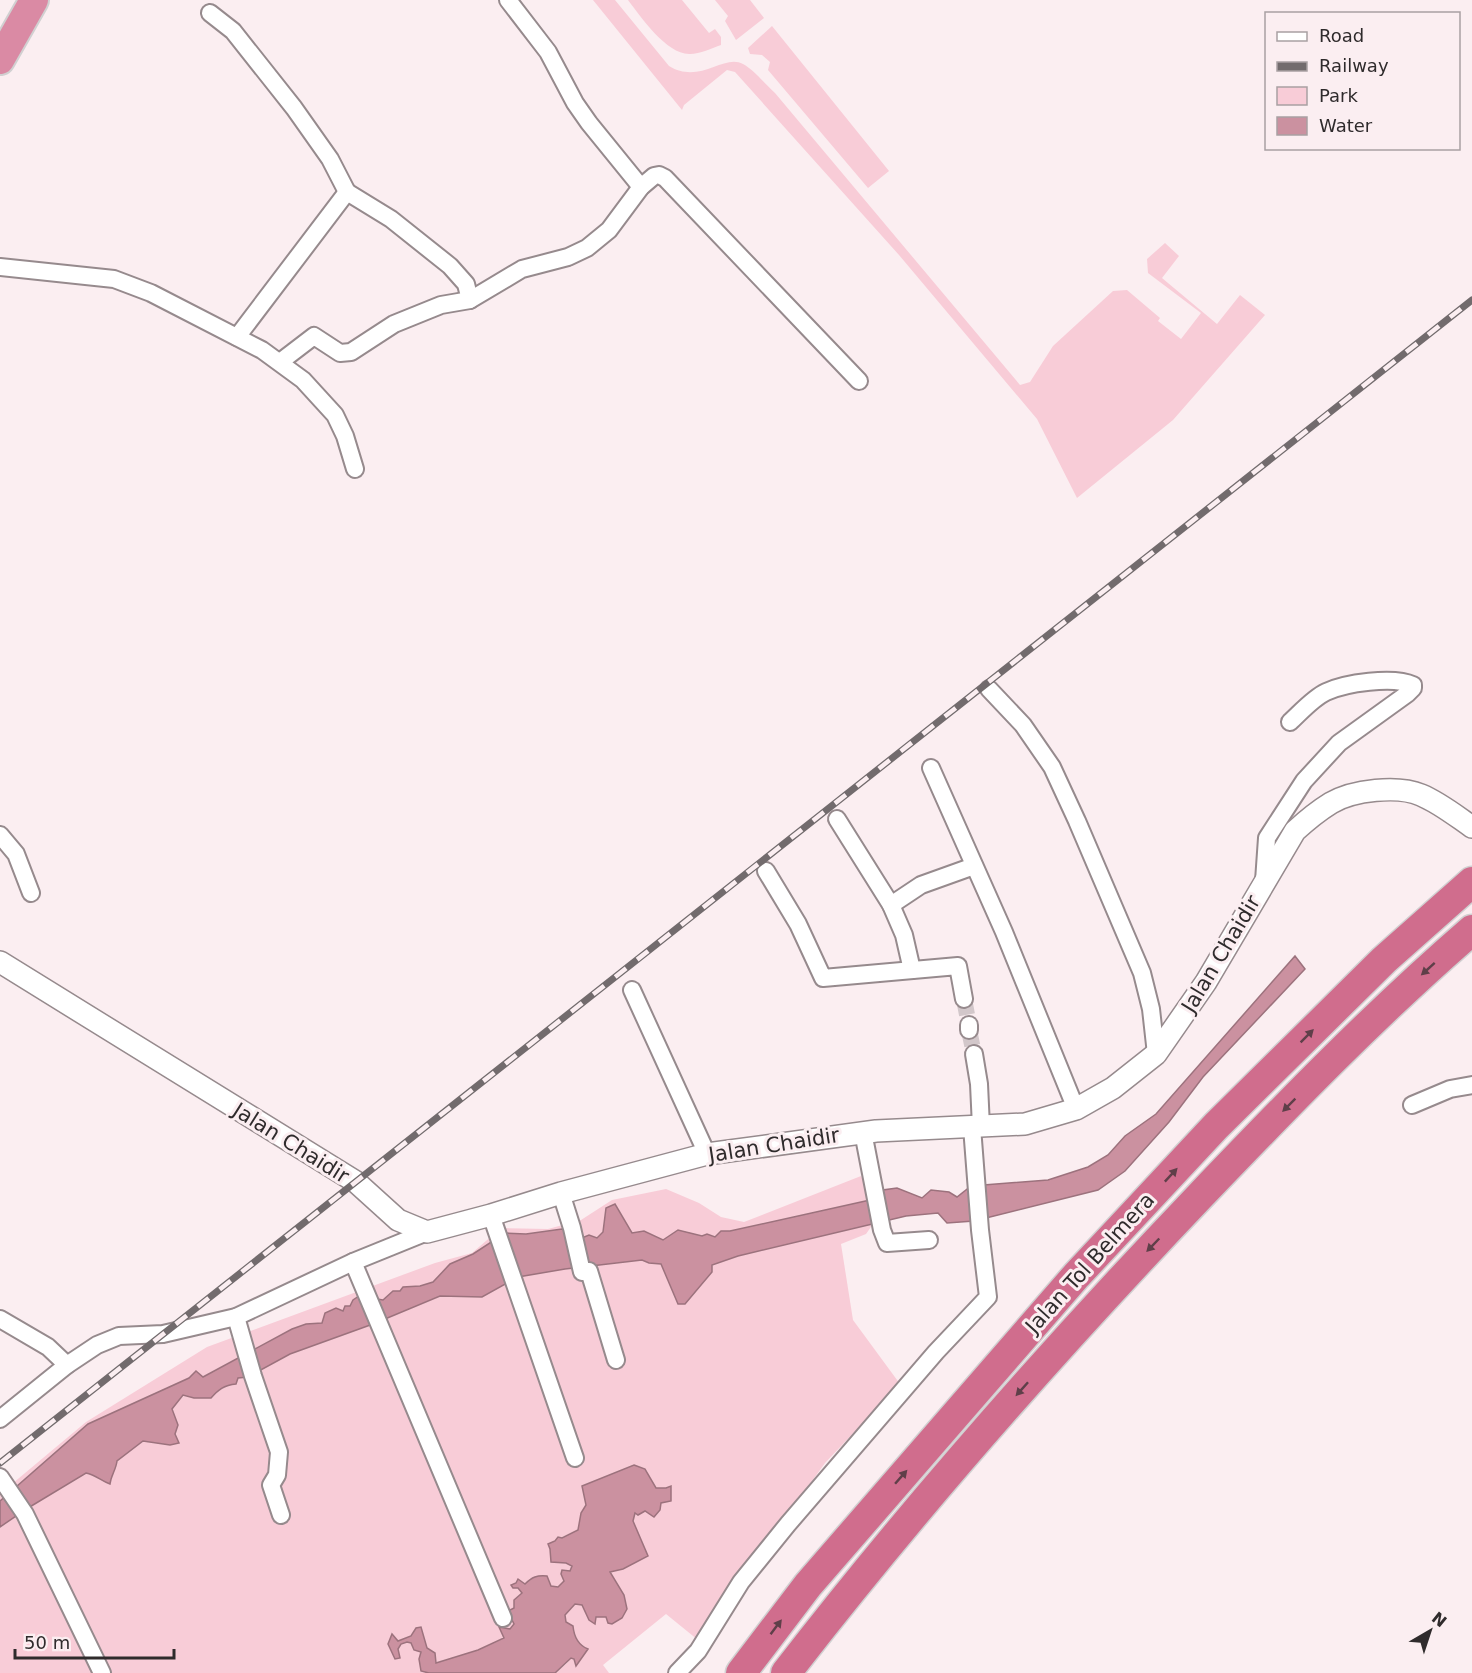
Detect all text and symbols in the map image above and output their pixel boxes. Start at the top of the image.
legend [1265,12,1460,150]
text: Road [1319,25,1364,46]
text: Railway [1319,55,1389,76]
text: Park [1319,85,1358,106]
text: Water [1319,115,1373,136]
street label: Jalan Chaidir [1176,891,1266,1019]
one-way arrow [1421,962,1436,975]
one-way arrow [1300,1029,1314,1043]
street label: Jalan Chaidir [227,1097,354,1188]
one-way arrow [1282,1098,1296,1112]
street label: Jalan Chaidir [705,1123,842,1168]
one-way arrow [1163,1168,1177,1182]
street label: Jalan Tol Belmera [1019,1188,1159,1340]
one-way arrow [1146,1238,1160,1253]
one-way arrow [1016,1381,1029,1396]
one-way arrow [895,1469,908,1485]
north arrow [1400,1601,1460,1661]
text: N [1428,1608,1450,1631]
one-way arrow [770,1619,782,1634]
scale bar [15,1622,174,1660]
text: 50 m [24,1632,70,1653]

